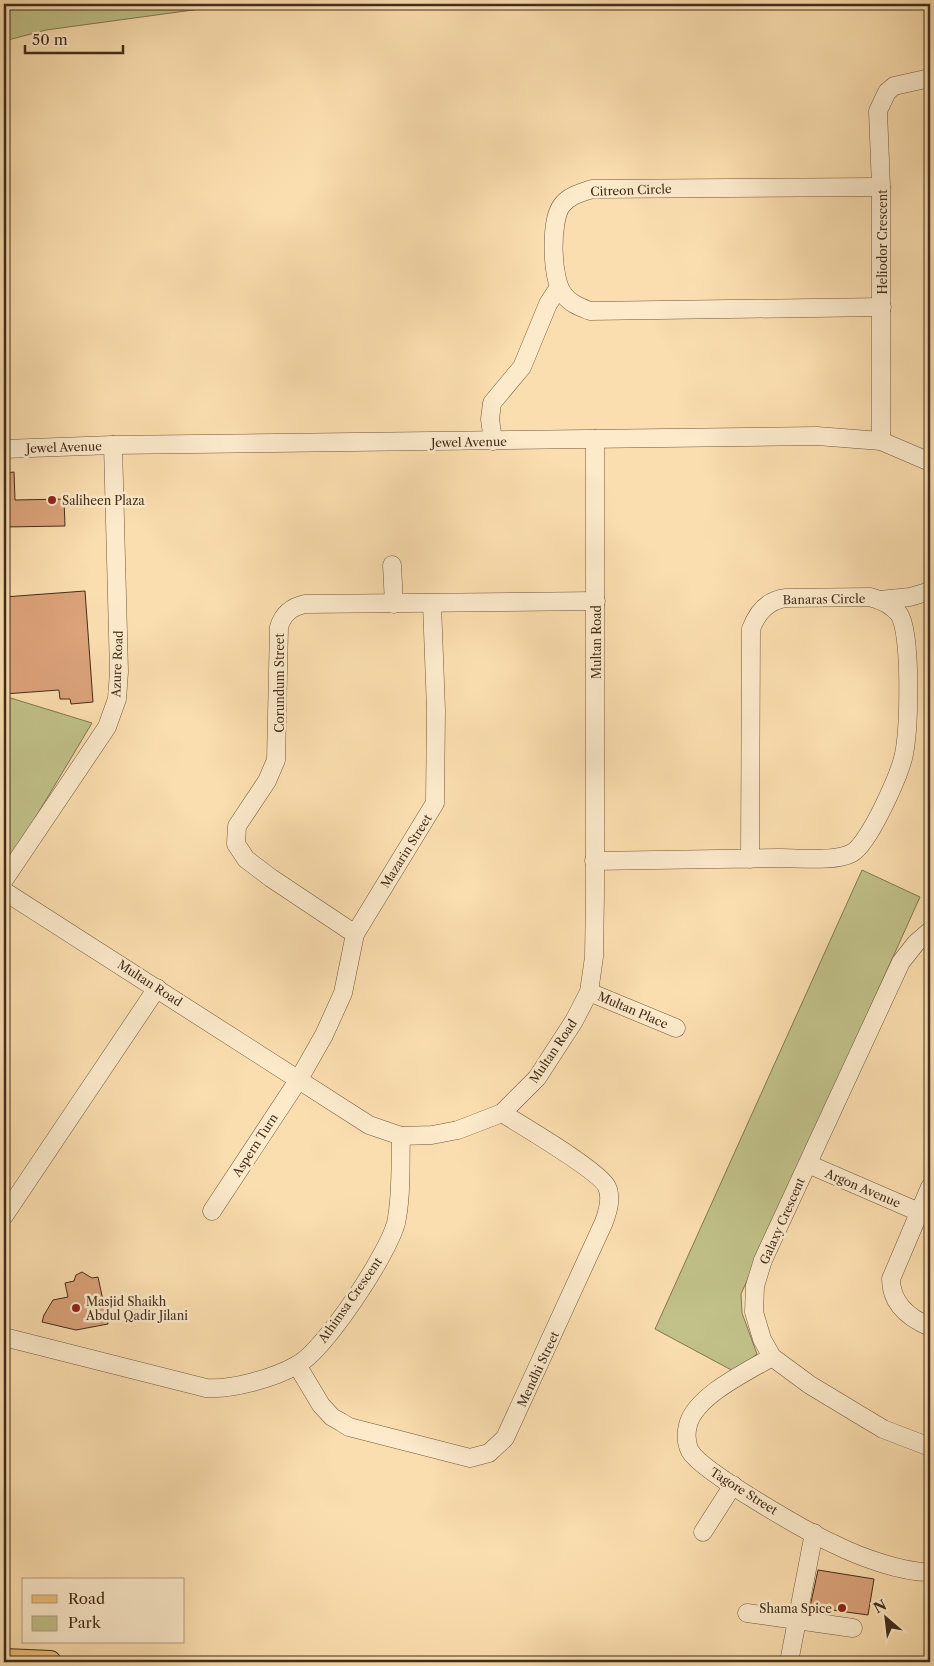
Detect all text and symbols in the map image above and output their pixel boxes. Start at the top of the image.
scale bar [25,22,122,54]
text: 50 m [32,30,68,49]
street label: Citreon Circle [590,181,672,199]
street label: Heliodor Crescent [875,189,890,294]
street label: Jewel Avenue [429,434,507,450]
street label: Jewel Avenue [24,438,102,456]
place label: Saliheen Plaza [62,493,145,508]
marker: Saliheen Plaza [46,494,58,506]
street label: Banaras Circle [783,591,866,607]
street label: Multan Road [589,604,604,679]
street label: Azure Road [108,630,126,699]
street label: Corundum Street [272,632,287,733]
street label: Mazarin Street [377,811,435,891]
street label: Multan Road [115,957,186,1010]
street label: Multan Place [596,988,671,1032]
street label: Multan Road [526,1016,580,1086]
street label: Aspern Turn [228,1110,281,1180]
street label: Argon Avenue [822,1165,903,1211]
street label: Galaxy Crescent [756,1175,808,1267]
street label: Athimsa Crescent [314,1254,385,1346]
place label: Masjid Shaikh Abdul Qadir Jilani [85,1294,188,1323]
marker: Masjid Shaikh Abdul Qadir Jilani [70,1302,82,1314]
street label: Mendhi Street [514,1328,562,1409]
street label: Tagore Street [708,1464,781,1518]
legend [22,1578,185,1644]
text: Road [68,1589,105,1608]
north arrow [862,1594,912,1644]
text: N [870,1596,889,1617]
place label: Shama Spice [759,1601,832,1616]
marker: Shama Spice [836,1602,848,1614]
text: Park [68,1613,102,1632]

